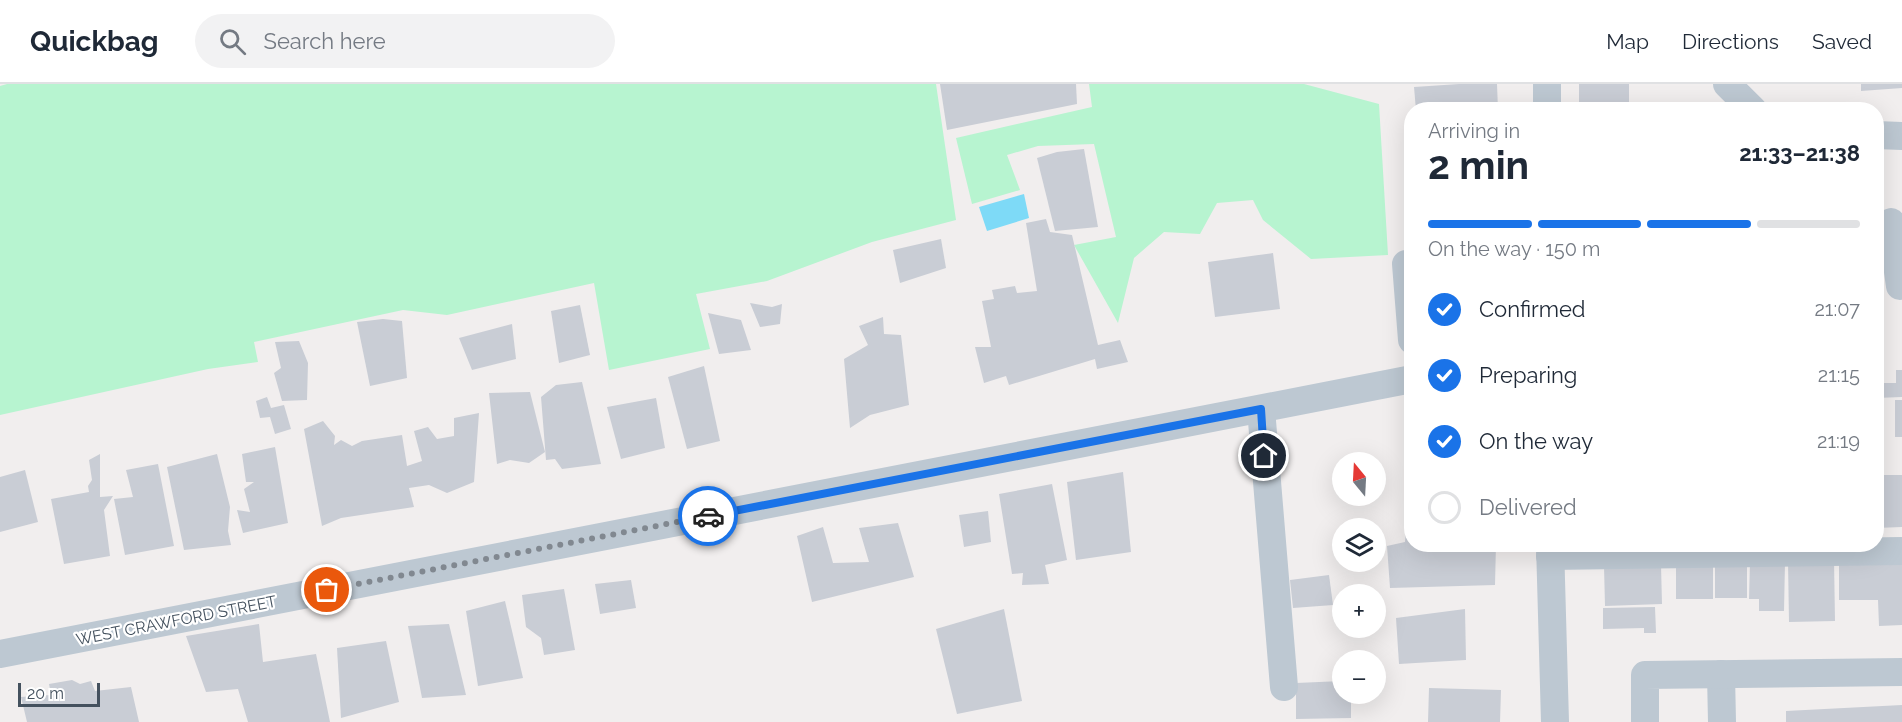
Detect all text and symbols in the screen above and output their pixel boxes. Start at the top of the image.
search box [195,14,615,68]
text: Quickbag [30,25,159,58]
icon: search [216,25,249,58]
text: Search here [264,28,386,54]
text: Map [1606,29,1649,54]
text: Directions [1682,29,1779,54]
text: Saved [1812,29,1872,54]
text: Arriving in [1428,119,1520,143]
text: 21:33–21:38 [1739,140,1860,166]
text: 2 min [1428,142,1529,188]
text: On the way · 150 m [1428,237,1600,261]
icon: check [1428,293,1461,326]
text: Confirmed [1479,296,1586,322]
text: 21:07 [1814,297,1860,321]
icon: check [1428,359,1461,392]
text: Preparing [1479,362,1577,388]
text: 21:15 [1818,363,1860,387]
icon: check [1428,425,1461,458]
text: On the way [1479,428,1593,454]
text: 21:19 [1817,429,1860,453]
pin [1238,430,1289,481]
icon: home [1247,439,1280,472]
north arrow [1332,452,1386,506]
map controls [1332,452,1386,704]
courier [678,486,738,546]
text: Delivered [1479,494,1577,520]
icon: car [692,500,725,533]
button: layers [1332,518,1386,572]
pin [301,564,352,615]
icon: bag [310,573,343,606]
button: + [1332,584,1386,638]
street label: WEST CRAWFORD STREET [74,592,278,649]
button: − [1332,650,1386,704]
scale bar [18,680,100,708]
text: 20 m [27,684,64,703]

